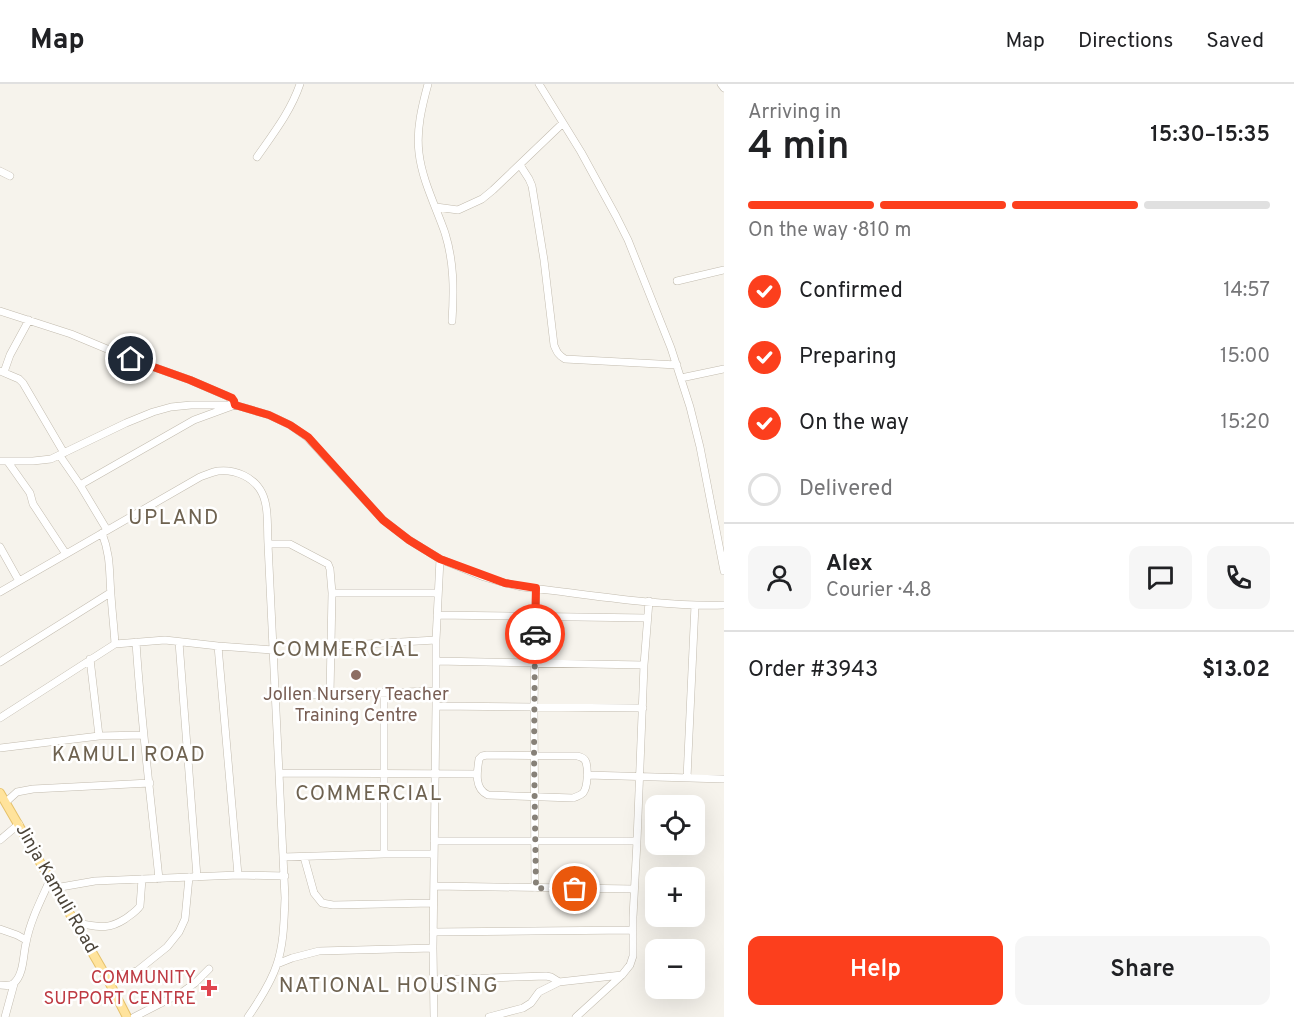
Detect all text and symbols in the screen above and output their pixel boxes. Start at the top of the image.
text: Map [30,23,85,59]
text: Map [1005,28,1045,55]
text: Directions [1078,28,1173,55]
text: Saved [1206,28,1264,55]
text: Arriving in [748,100,841,126]
text: 15:30–15:35 [1150,122,1270,149]
text: 4 min [748,124,849,173]
text: On the way · 810 m [748,218,912,244]
icon: check [748,275,781,308]
text: Confirmed [799,278,903,305]
text: 14:57 [1223,278,1270,304]
pin [105,333,156,384]
icon: check [748,341,781,374]
icon: home [114,342,147,375]
text: Preparing [799,344,897,371]
text: 15:00 [1220,344,1270,370]
icon: check [748,407,781,440]
text: On the way [799,410,909,437]
text: 15:20 [1221,410,1270,436]
text: Delivered [799,476,893,503]
district label: UPLAND [128,505,220,532]
button: person [748,546,811,609]
button: chat [1129,546,1192,609]
button: phone [1207,546,1270,609]
text: Alex [826,551,873,578]
text: Courier · 4.8 [826,578,932,604]
courier [505,604,565,664]
icon: car [519,618,552,651]
district label: COMMERCIAL [272,637,420,664]
text: Order #3943 [748,657,878,684]
text: $13.02 [1202,657,1270,684]
marker: Jollen Nursery Teacher Training Centre [349,668,363,682]
place label: Jollen Nursery Teacher Training Centre [263,684,449,728]
district label: KAMULI ROAD [52,742,206,769]
district label: COMMERCIAL [295,781,443,808]
map controls [645,795,705,999]
button: locate [645,795,705,855]
street label: Jinja Kamuli Road [10,820,102,958]
pin [549,863,600,914]
button: + [645,867,705,927]
icon: bag [558,872,591,905]
button: Help [748,936,1003,1005]
button: Share [1015,936,1270,1005]
button: − [645,939,705,999]
place label: COMMUNITY SUPPORT CENTRE [43,967,196,1011]
district label: NATIONAL HOUSING [279,973,499,1000]
marker: COMMUNITY SUPPORT CENTRE [200,979,218,997]

